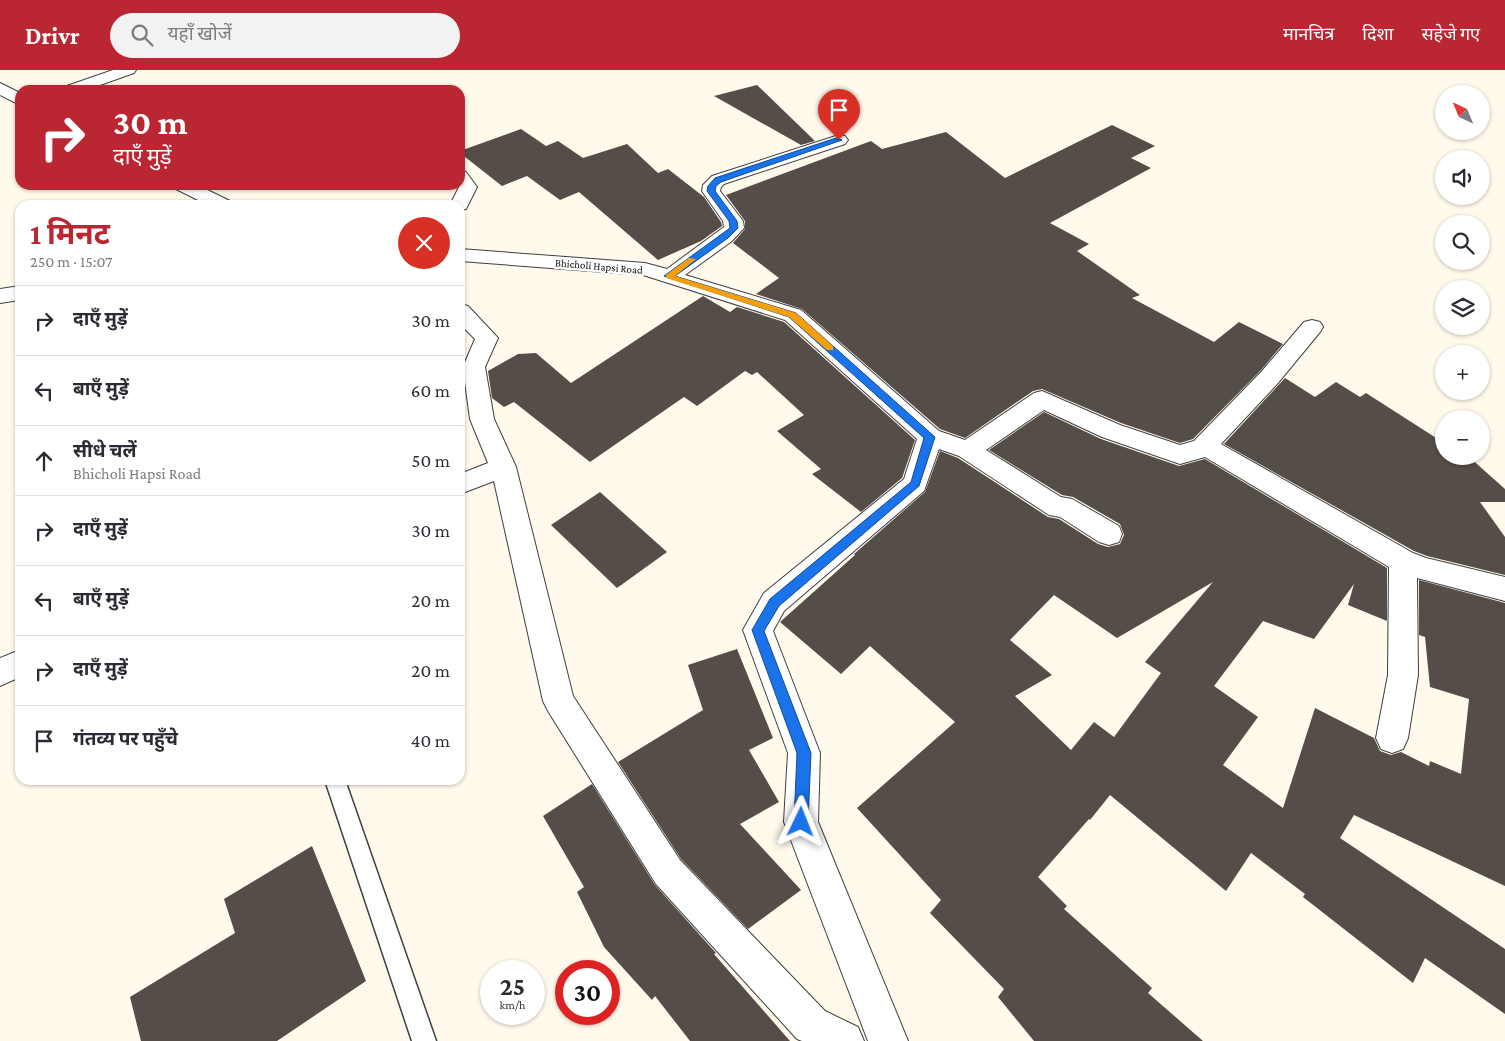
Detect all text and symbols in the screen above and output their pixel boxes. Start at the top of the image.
search box [110,13,460,58]
icon: search [128,21,156,49]
text: Drivr [25,22,80,49]
text: यहाँ खोजें [168,23,232,44]
text: मानचित्र [1283,24,1334,44]
text: दिशा [1362,24,1393,44]
text: सहेजे गए [1421,24,1480,44]
north arrow [1435,85,1490,140]
map controls [1435,85,1490,465]
pin [818,89,860,140]
icon: arrive [825,96,853,124]
text: 30 m [113,103,188,142]
icon: right [30,105,95,170]
text: दाएँ मुड़ें [113,144,172,169]
button: sound [1435,150,1490,205]
button: search [1435,215,1490,270]
text: 1 मिनट [30,217,110,250]
button: close [398,217,450,269]
text: 250 m · 15:07 [30,253,112,270]
street label: Bhicholi Hapsi Road [554,256,644,277]
button: layers [1435,280,1490,335]
icon: right [30,307,58,335]
text: दाएँ मुड़ें [73,308,128,329]
text: 30 m [411,310,450,331]
button: + [1435,345,1490,400]
icon: left [30,377,58,405]
text: बाएँ मुड़ें [73,378,129,399]
text: 60 m [411,380,450,401]
button: − [1435,410,1490,465]
text: सीधे चलें [73,440,137,461]
icon: ahead [30,447,58,475]
text: 50 m [411,450,450,471]
text: Bhicholi Hapsi Road [73,465,201,482]
icon: right [30,517,58,545]
text: दाएँ मुड़ें [73,518,128,539]
text: 30 m [411,520,450,541]
icon: left [30,587,58,615]
text: बाएँ मुड़ें [73,588,129,609]
text: 20 m [411,590,450,611]
icon: right [30,657,58,685]
text: दाएँ मुड़ें [73,658,128,679]
text: 20 m [411,660,450,681]
icon: arrive [30,727,58,755]
text: गंतव्य पर पहुँचे [73,728,178,749]
text: 40 m [411,730,450,751]
position arrow [774,795,826,847]
speed limit sign: 30 [555,960,620,1025]
text: 25 [500,973,525,1000]
text: km/h [500,998,525,1012]

